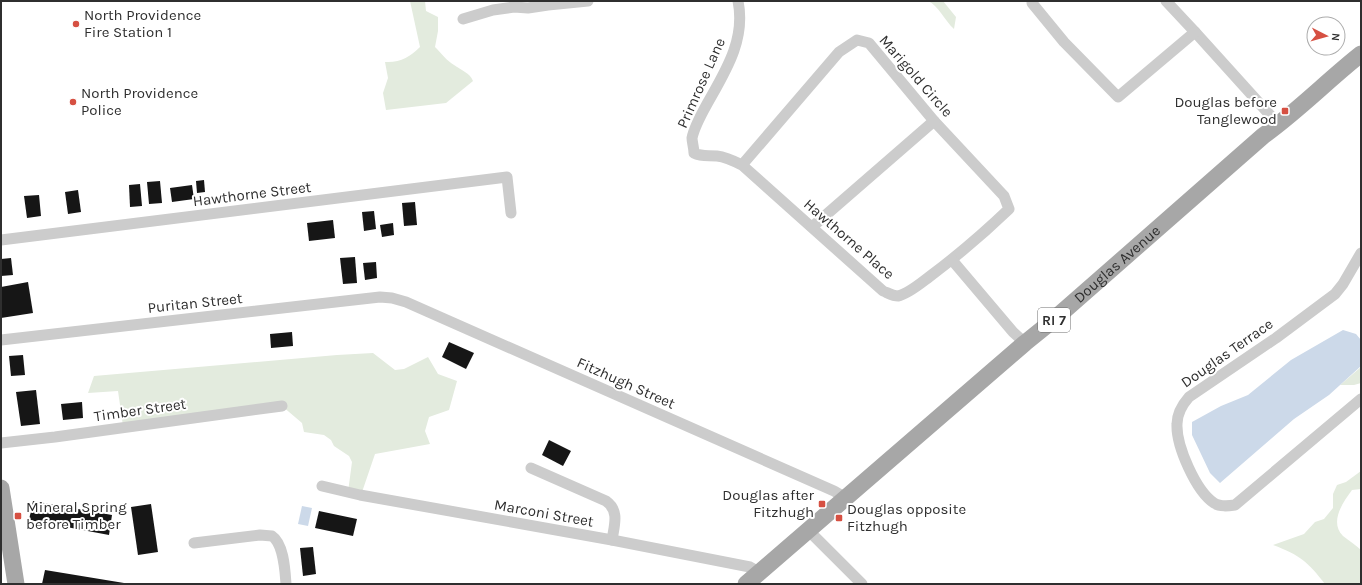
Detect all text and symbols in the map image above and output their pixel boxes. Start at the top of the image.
place label: North Providence Fire Station 1 [84,6,201,41]
north arrow [1306,16,1346,56]
marker: North Providence Fire Station 1 [71,19,81,29]
street label: Marigold Circle [875,31,957,121]
text: N [1329,32,1342,42]
street label: Primrose Lane [673,35,729,131]
place label: North Providence Police [81,84,198,119]
place label: Douglas before Tanglewood [1174,93,1277,128]
marker: North Providence Police [68,97,78,107]
marker: Douglas before Tanglewood [1280,106,1290,116]
street label: Hawthorne Street [192,178,312,210]
street label: Hawthorne Place [800,195,898,283]
street label: Douglas Avenue [1070,221,1164,307]
street label: Puritan Street [147,289,244,317]
road number: RI 7 [1038,308,1070,332]
street label: Douglas Terrace [1178,315,1276,391]
street label: Fitzhugh Street [574,353,678,413]
street label: Timber Street [93,395,188,425]
place label: Douglas after Fitzhugh [722,486,815,521]
street label: Marconi Street [493,495,595,531]
place label: Mineral Spring before Timber [26,498,127,533]
marker: Douglas after Fitzhugh [817,499,827,509]
place label: Douglas opposite Fitzhugh [847,500,966,535]
marker: Mineral Spring before Timber [13,511,23,521]
marker: Douglas opposite Fitzhugh [834,513,844,523]

